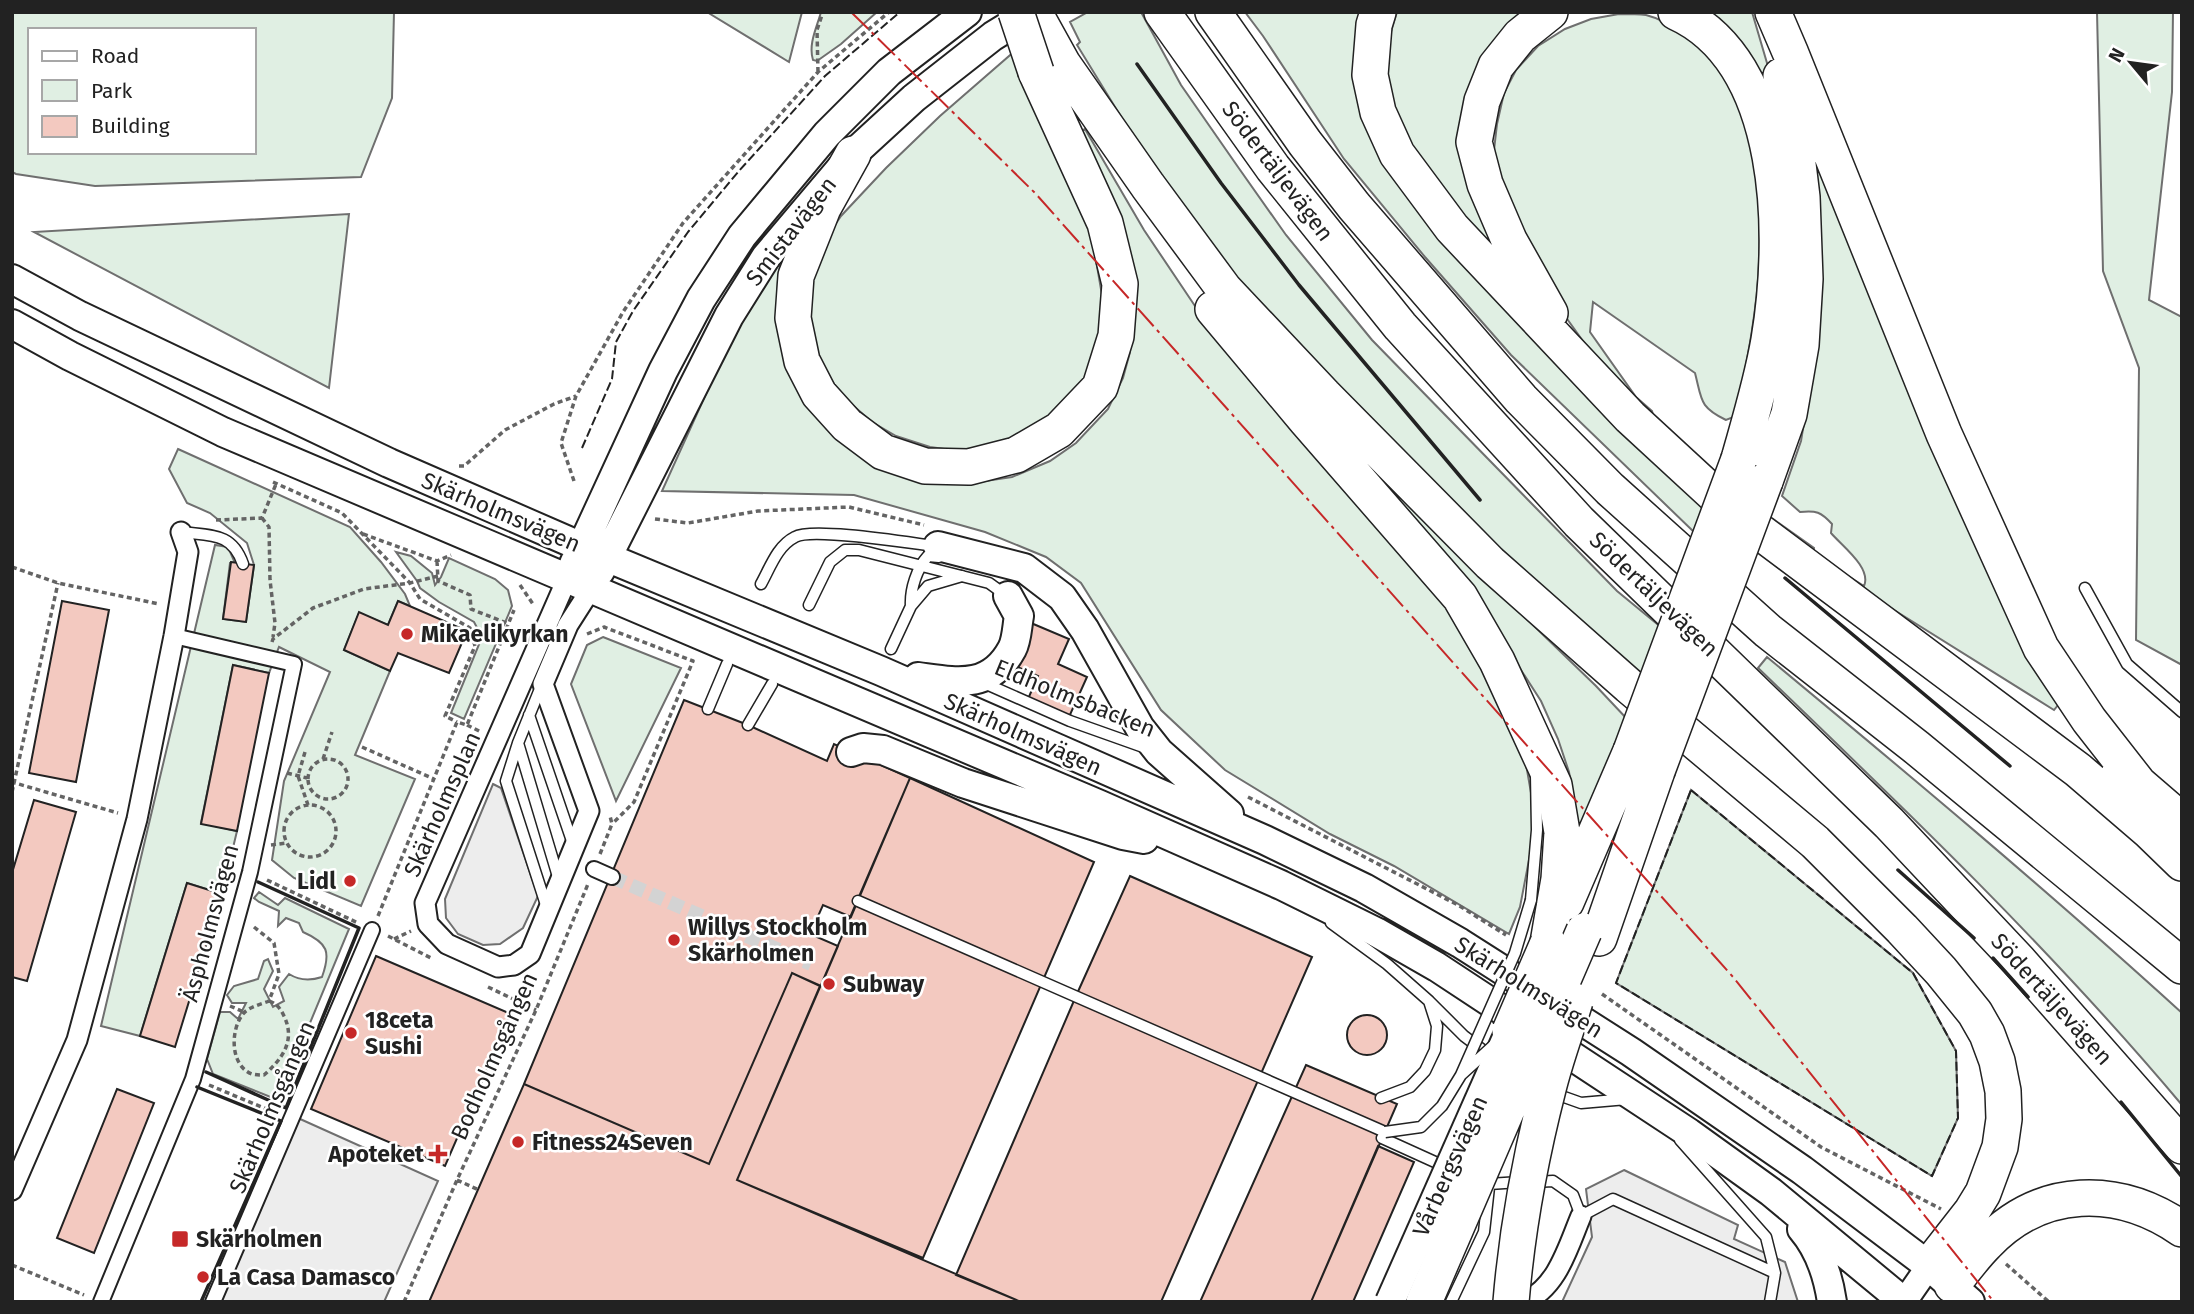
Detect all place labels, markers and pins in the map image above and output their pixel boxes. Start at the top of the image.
place label: Mikaelikyrkan [421,620,569,648]
marker: Mikaelikyrkan [399,626,415,642]
place label: Lidl [297,867,336,895]
marker: Lidl [342,873,358,889]
place label: Willys Stockholm Skärholmen [688,913,867,967]
marker: Willys Stockholm Skärholmen [666,932,682,948]
place label: Subway [843,970,925,998]
marker: Subway [821,976,837,992]
place label: 18ceta Sushi [365,1006,434,1060]
marker: 18ceta Sushi [343,1025,359,1041]
place label: Fitness24Seven [532,1128,693,1156]
marker: Fitness24Seven [510,1134,526,1150]
place label: Apoteket [327,1140,425,1168]
marker: Apoteket [430,1146,446,1162]
place label: Skärholmen [196,1225,322,1253]
marker: Skärholmen [170,1229,190,1249]
place label: La Casa Damasco [217,1263,395,1291]
marker: La Casa Damasco [195,1269,211,1285]

